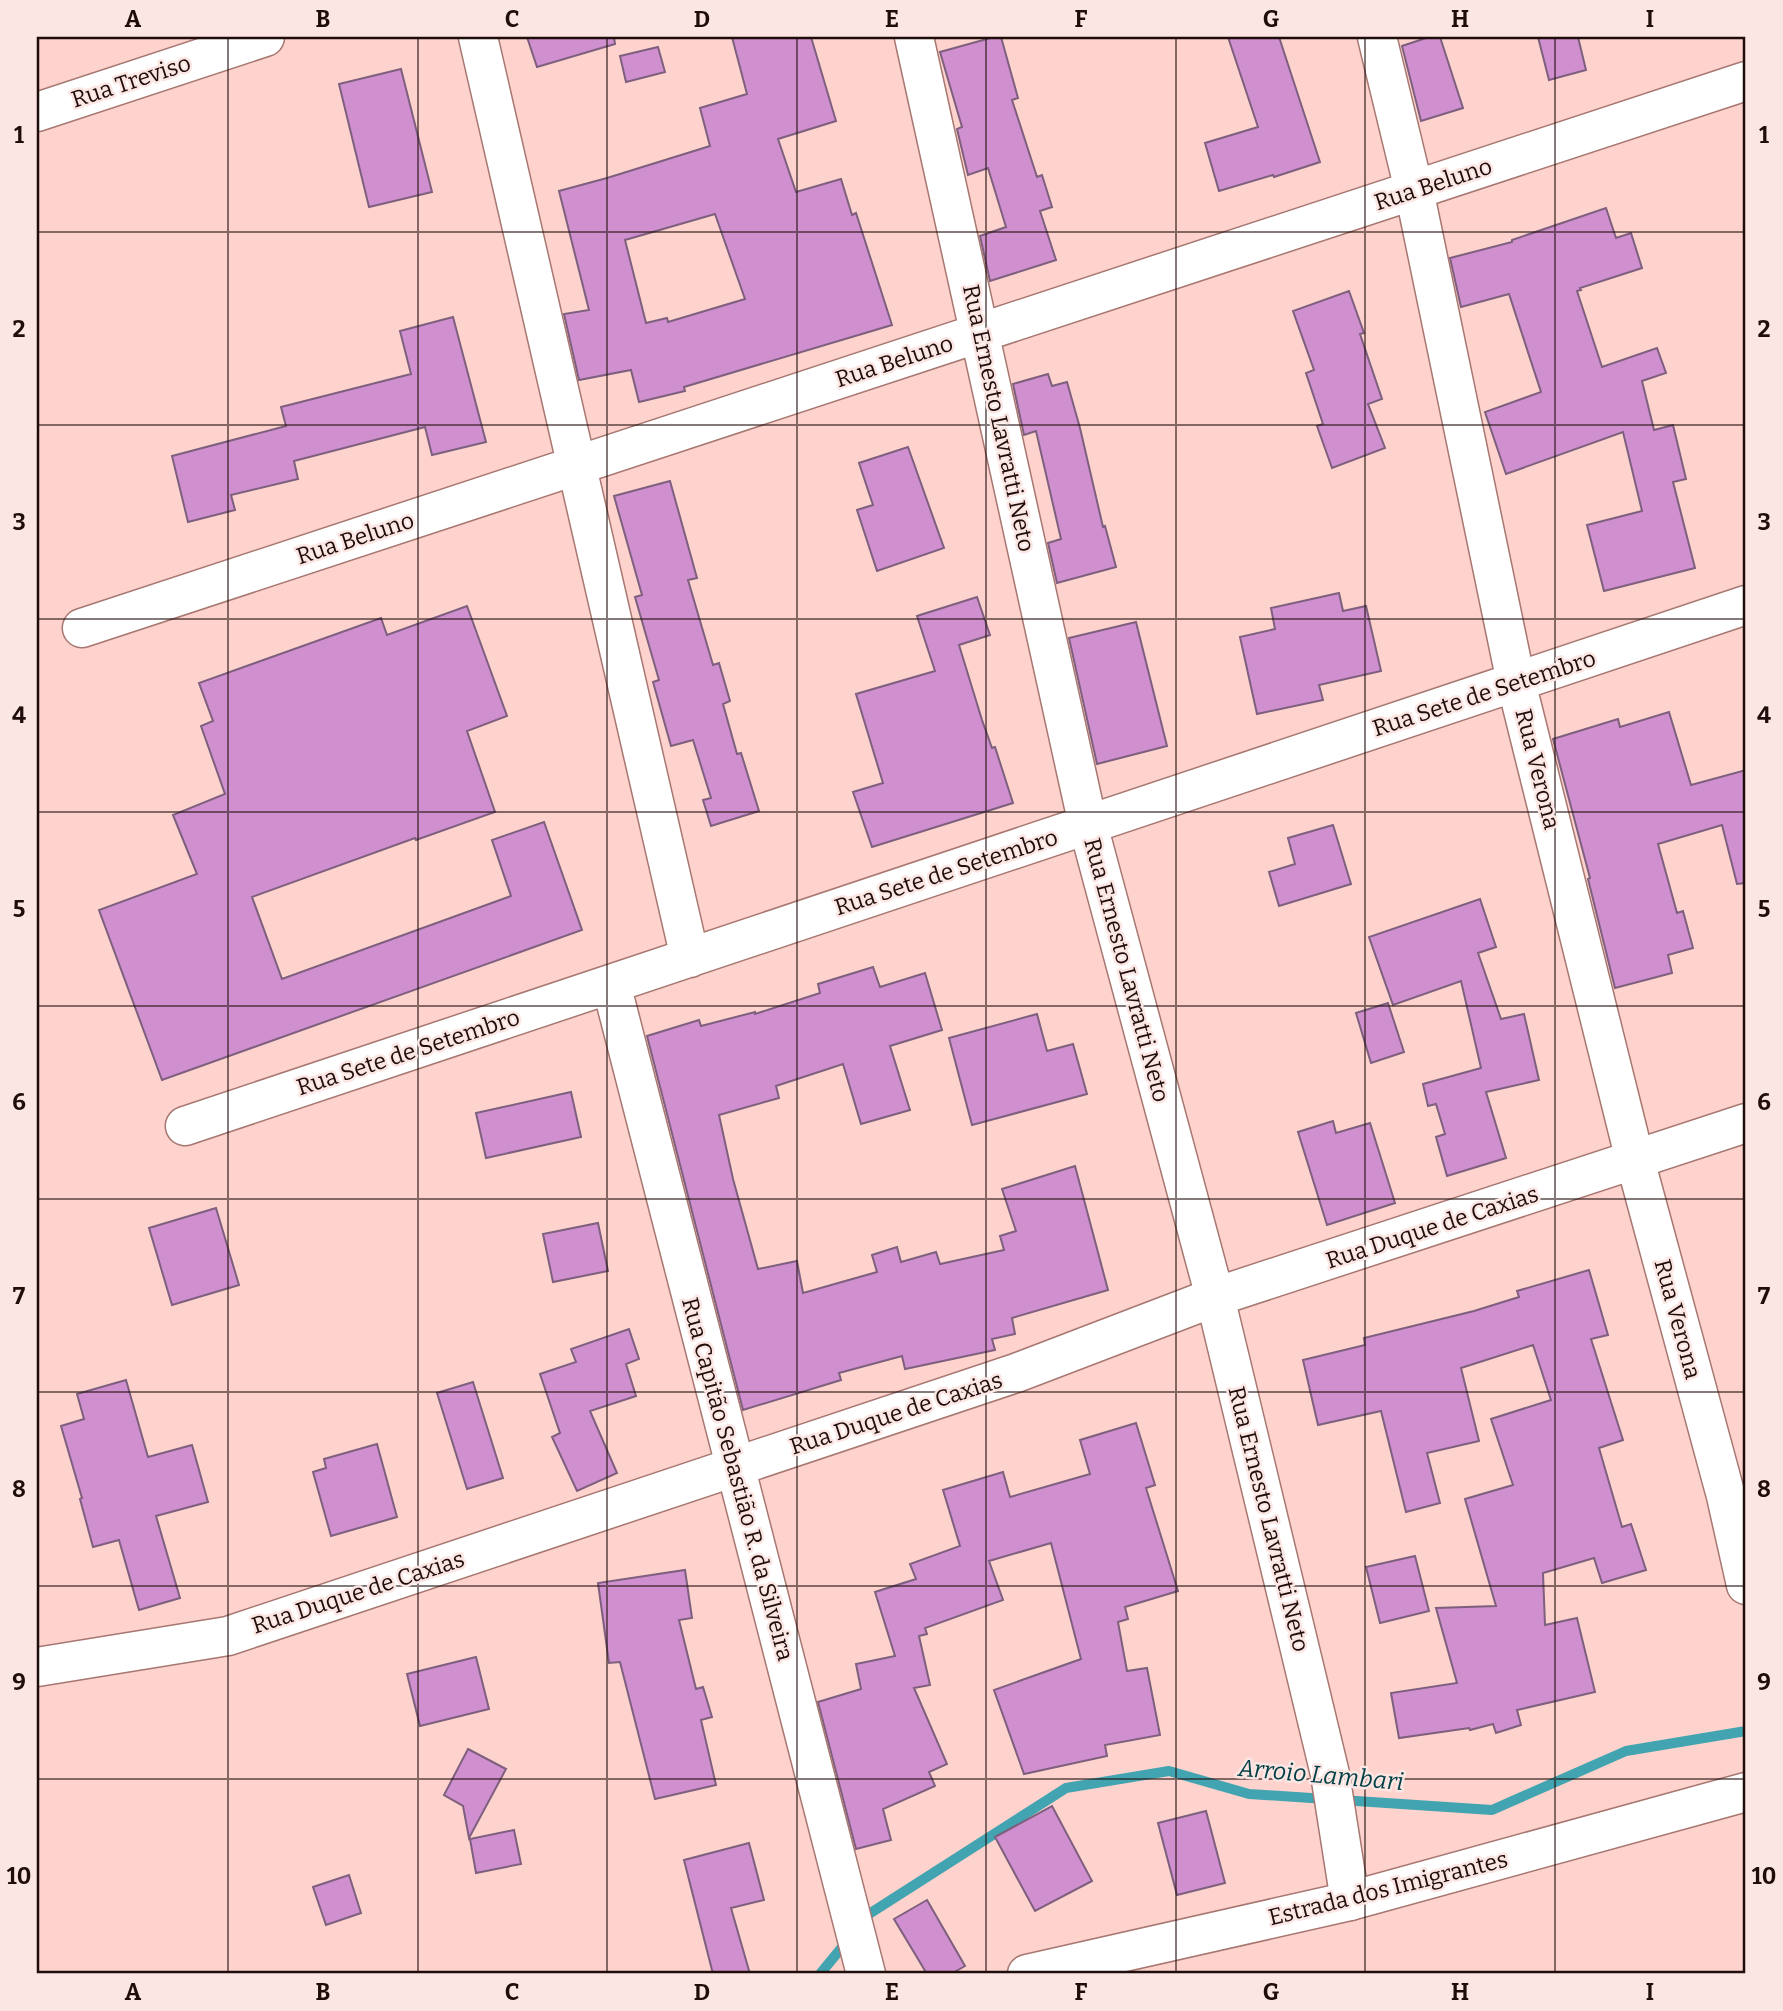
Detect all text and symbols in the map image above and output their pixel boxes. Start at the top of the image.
text: A [125,5,142,33]
text: B [316,5,330,33]
text: C [505,5,519,33]
text: D [694,5,710,33]
text: E [885,5,899,33]
text: F [1075,5,1088,33]
text: G [1263,5,1280,33]
text: H [1451,5,1469,33]
text: I [1646,5,1654,33]
street label: Rua Treviso [68,49,194,113]
text: 1 [14,121,24,149]
text: 1 [1759,121,1769,149]
street label: Rua Beluno [1371,152,1495,216]
street label: Rua Ernesto Lavratti Neto [957,282,1041,554]
text: 2 [13,315,26,343]
text: 2 [1758,315,1771,343]
street label: Rua Beluno [832,329,956,393]
street label: Rua Beluno [293,506,417,570]
text: 3 [12,508,26,536]
text: 3 [1757,508,1771,536]
street label: Rua Sete de Setembro [1369,644,1599,742]
text: 4 [12,701,26,729]
text: 4 [1757,701,1771,729]
street label: Rua Verona [1510,706,1567,832]
street label: Rua Sete de Setembro [831,823,1061,921]
street label: Rua Ernesto Lavratti Neto [1078,835,1176,1105]
text: 5 [13,895,25,923]
text: 5 [1758,895,1770,923]
street label: Rua Sete de Setembro [293,1003,523,1101]
text: 6 [12,1088,26,1116]
text: 6 [1757,1088,1771,1116]
street label: Rua Duque de Caxias [1322,1179,1542,1275]
street label: Rua Verona [1649,1256,1708,1382]
text: 7 [13,1282,26,1310]
text: 7 [1758,1282,1771,1310]
street label: Rua Capitão Sebastião R. da Silveira [676,1294,800,1664]
street label: Rua Duque de Caxias [786,1365,1006,1461]
street label: Rua Ernesto Lavratti Neto [1222,1384,1316,1654]
text: 8 [12,1475,26,1503]
text: 8 [1757,1475,1771,1503]
street label: Rua Duque de Caxias [248,1544,468,1640]
text: 9 [12,1668,26,1696]
text: 9 [1757,1668,1771,1696]
water label: Arroio Lambari [1236,1754,1405,1796]
street label: Estrada dos Imigrantes [1265,1845,1511,1931]
text: 10 [7,1862,31,1890]
text: 10 [1752,1862,1776,1890]
text: A [125,1978,142,2006]
text: B [316,1978,330,2006]
text: C [505,1978,519,2006]
text: D [694,1978,710,2006]
text: E [885,1978,899,2006]
text: F [1075,1978,1088,2006]
text: G [1263,1978,1280,2006]
text: H [1451,1978,1469,2006]
text: I [1646,1978,1654,2006]

